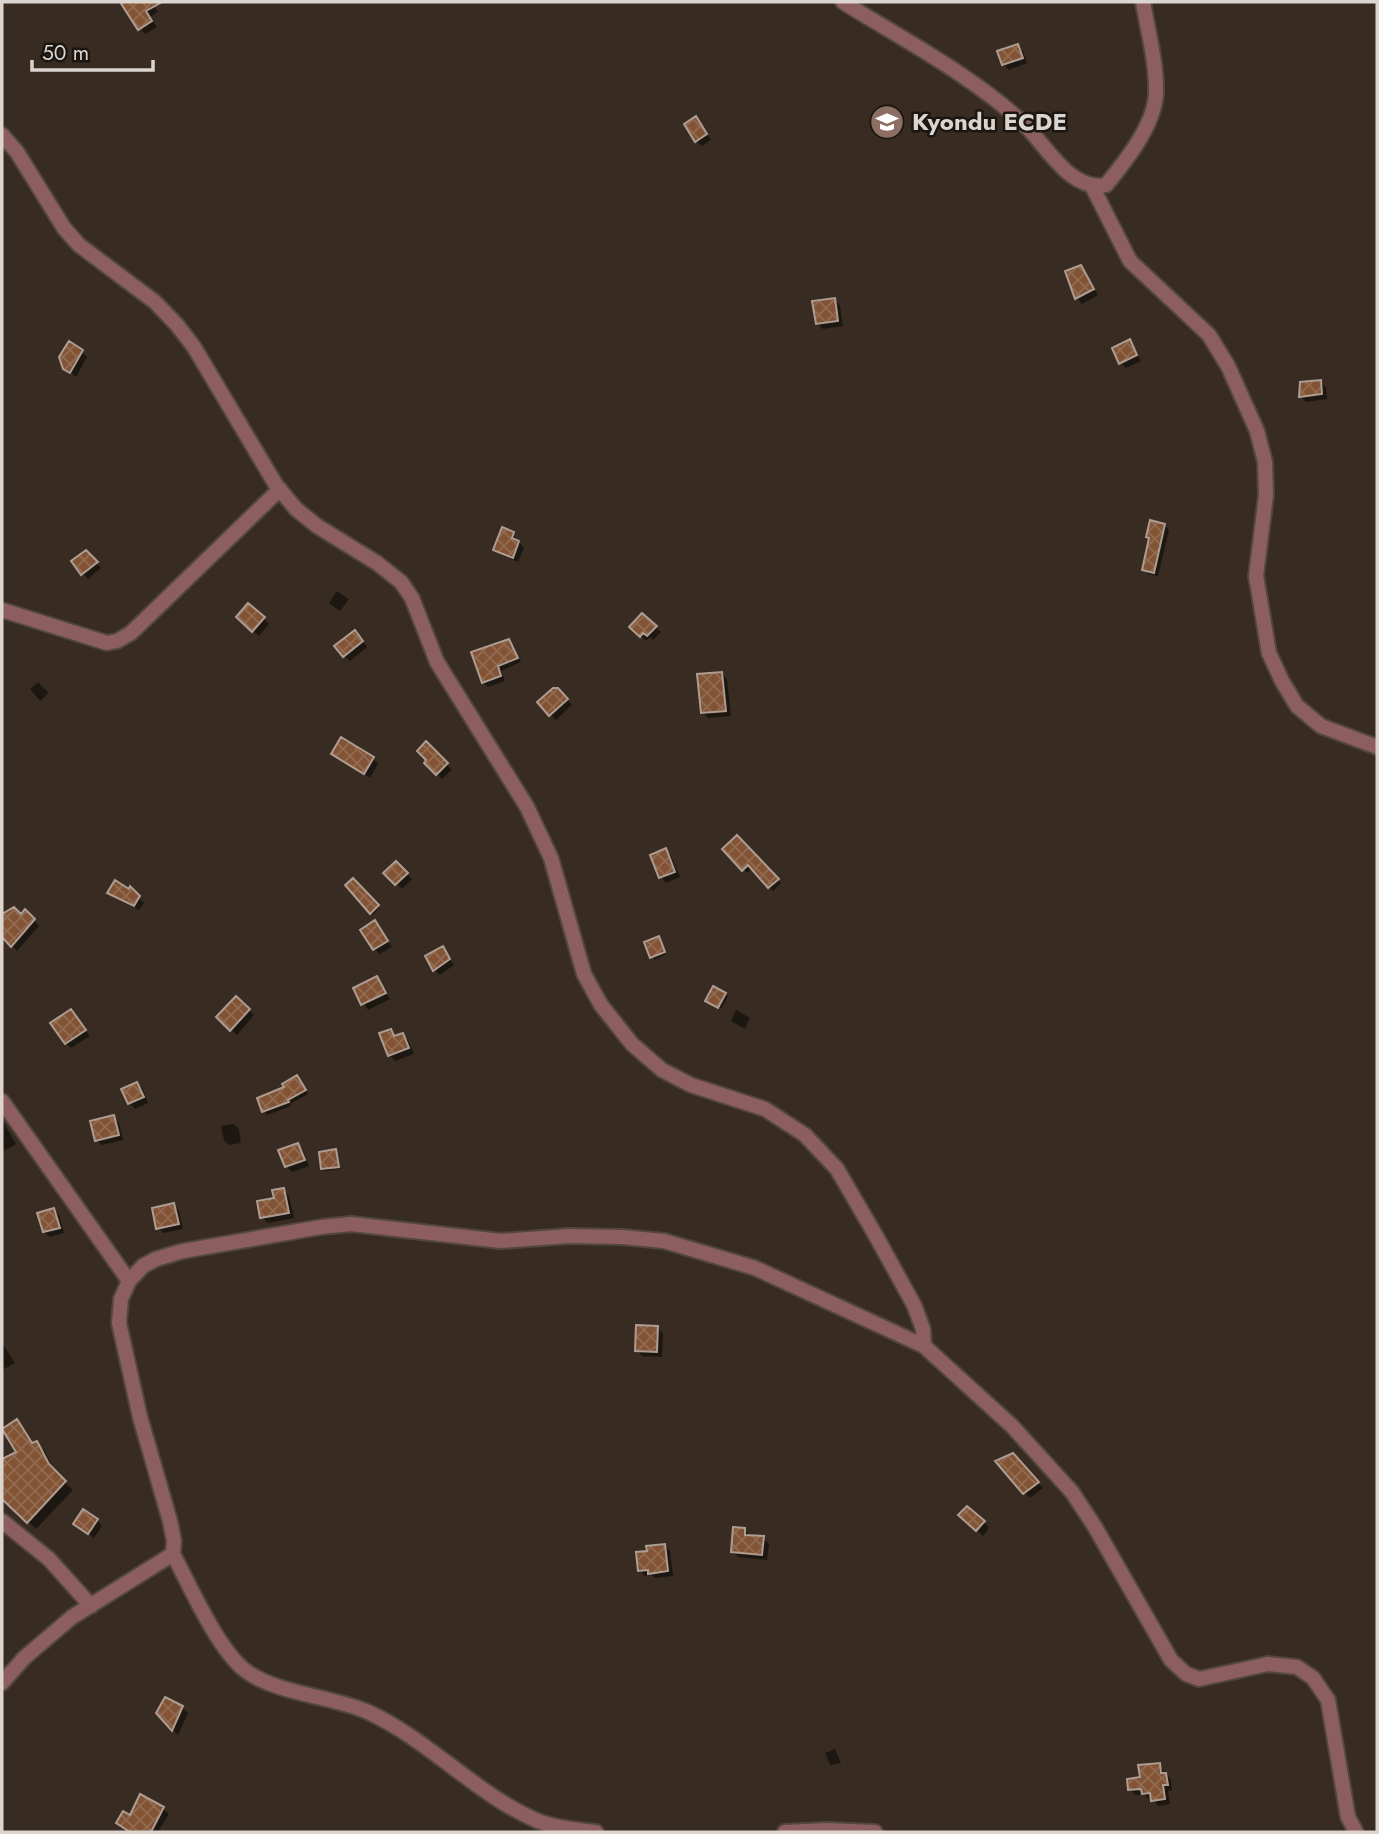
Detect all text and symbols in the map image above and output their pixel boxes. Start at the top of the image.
scale bar [32,28,152,72]
text: 50 m [42,38,89,68]
school or university icon: Kyondu ECDE [868,103,906,141]
place label: Kyondu ECDE [912,104,1067,139]

